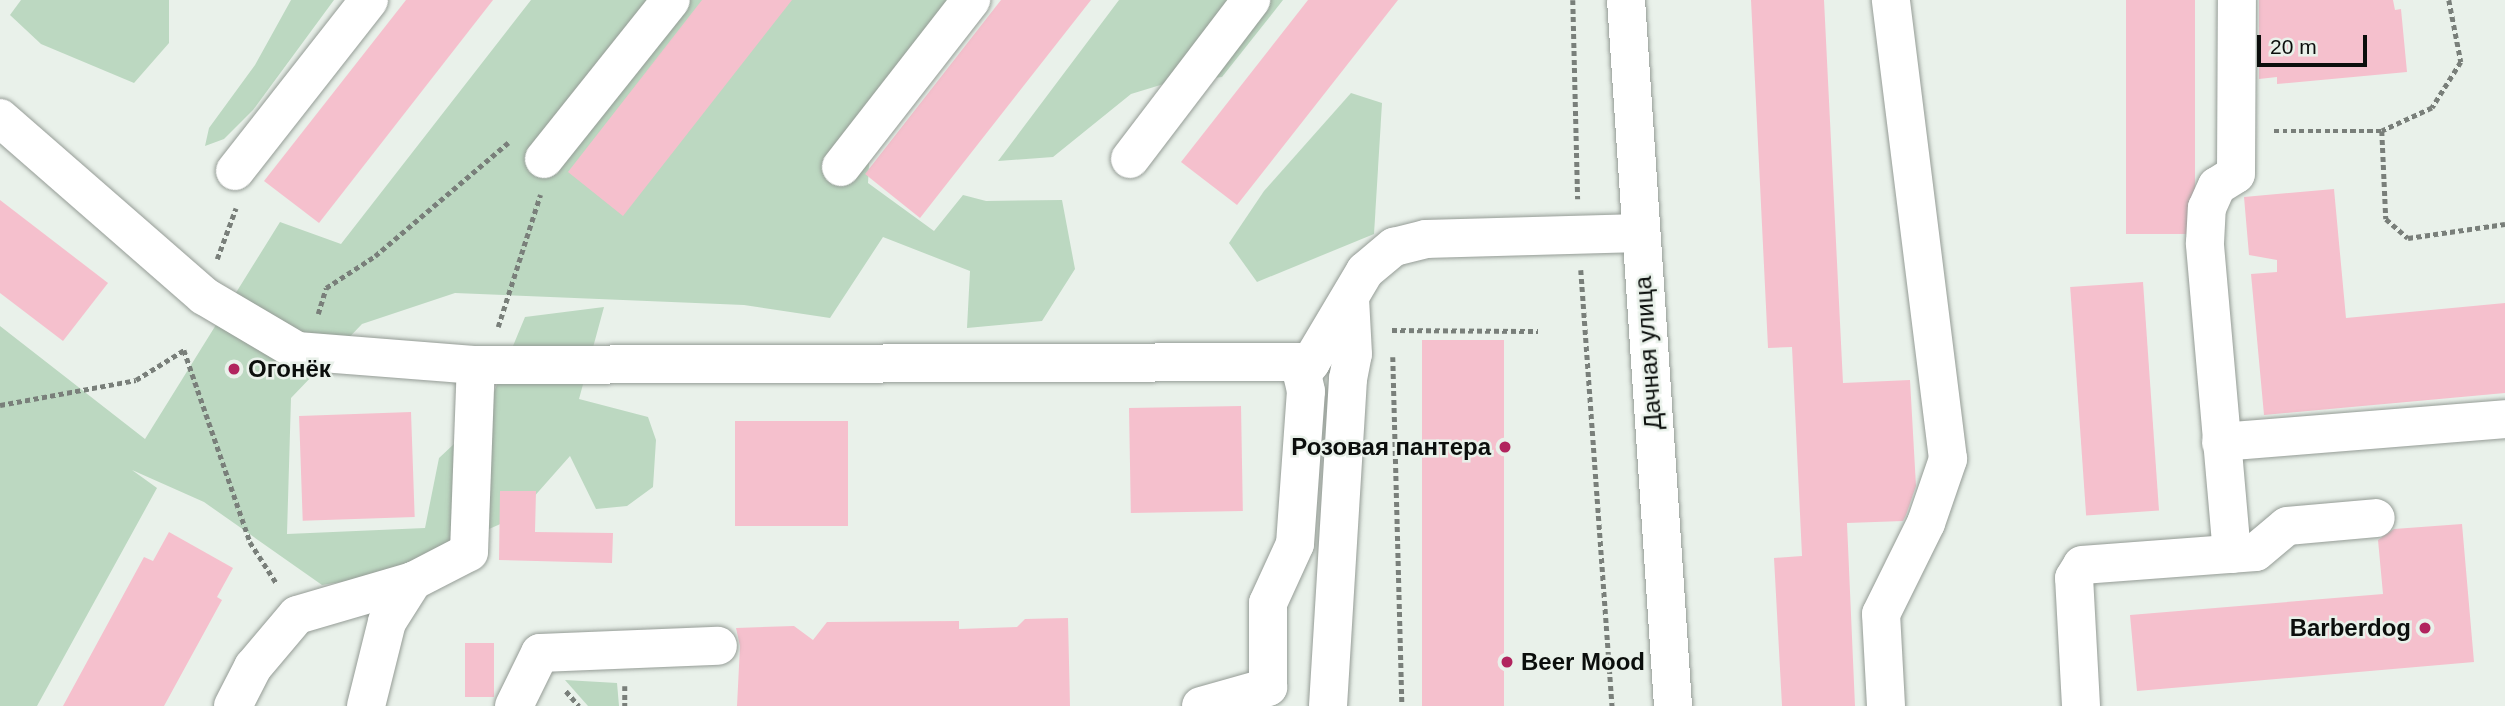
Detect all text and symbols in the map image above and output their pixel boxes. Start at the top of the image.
scale bar [2260,21,2370,65]
text: 20 m [2270,35,2317,58]
street label: Дачная улица [1628,275,1668,431]
place label: Огонёк [248,355,331,383]
marker: Огонёк [226,361,242,377]
place label: Розовая пантера [1291,433,1491,461]
marker: Розовая пантера [1497,439,1513,455]
place label: Barberdog [2290,614,2411,642]
marker: Barberdog [2417,620,2433,636]
place label: Beer Mood [1521,648,1645,676]
marker: Beer Mood [1499,654,1515,670]

